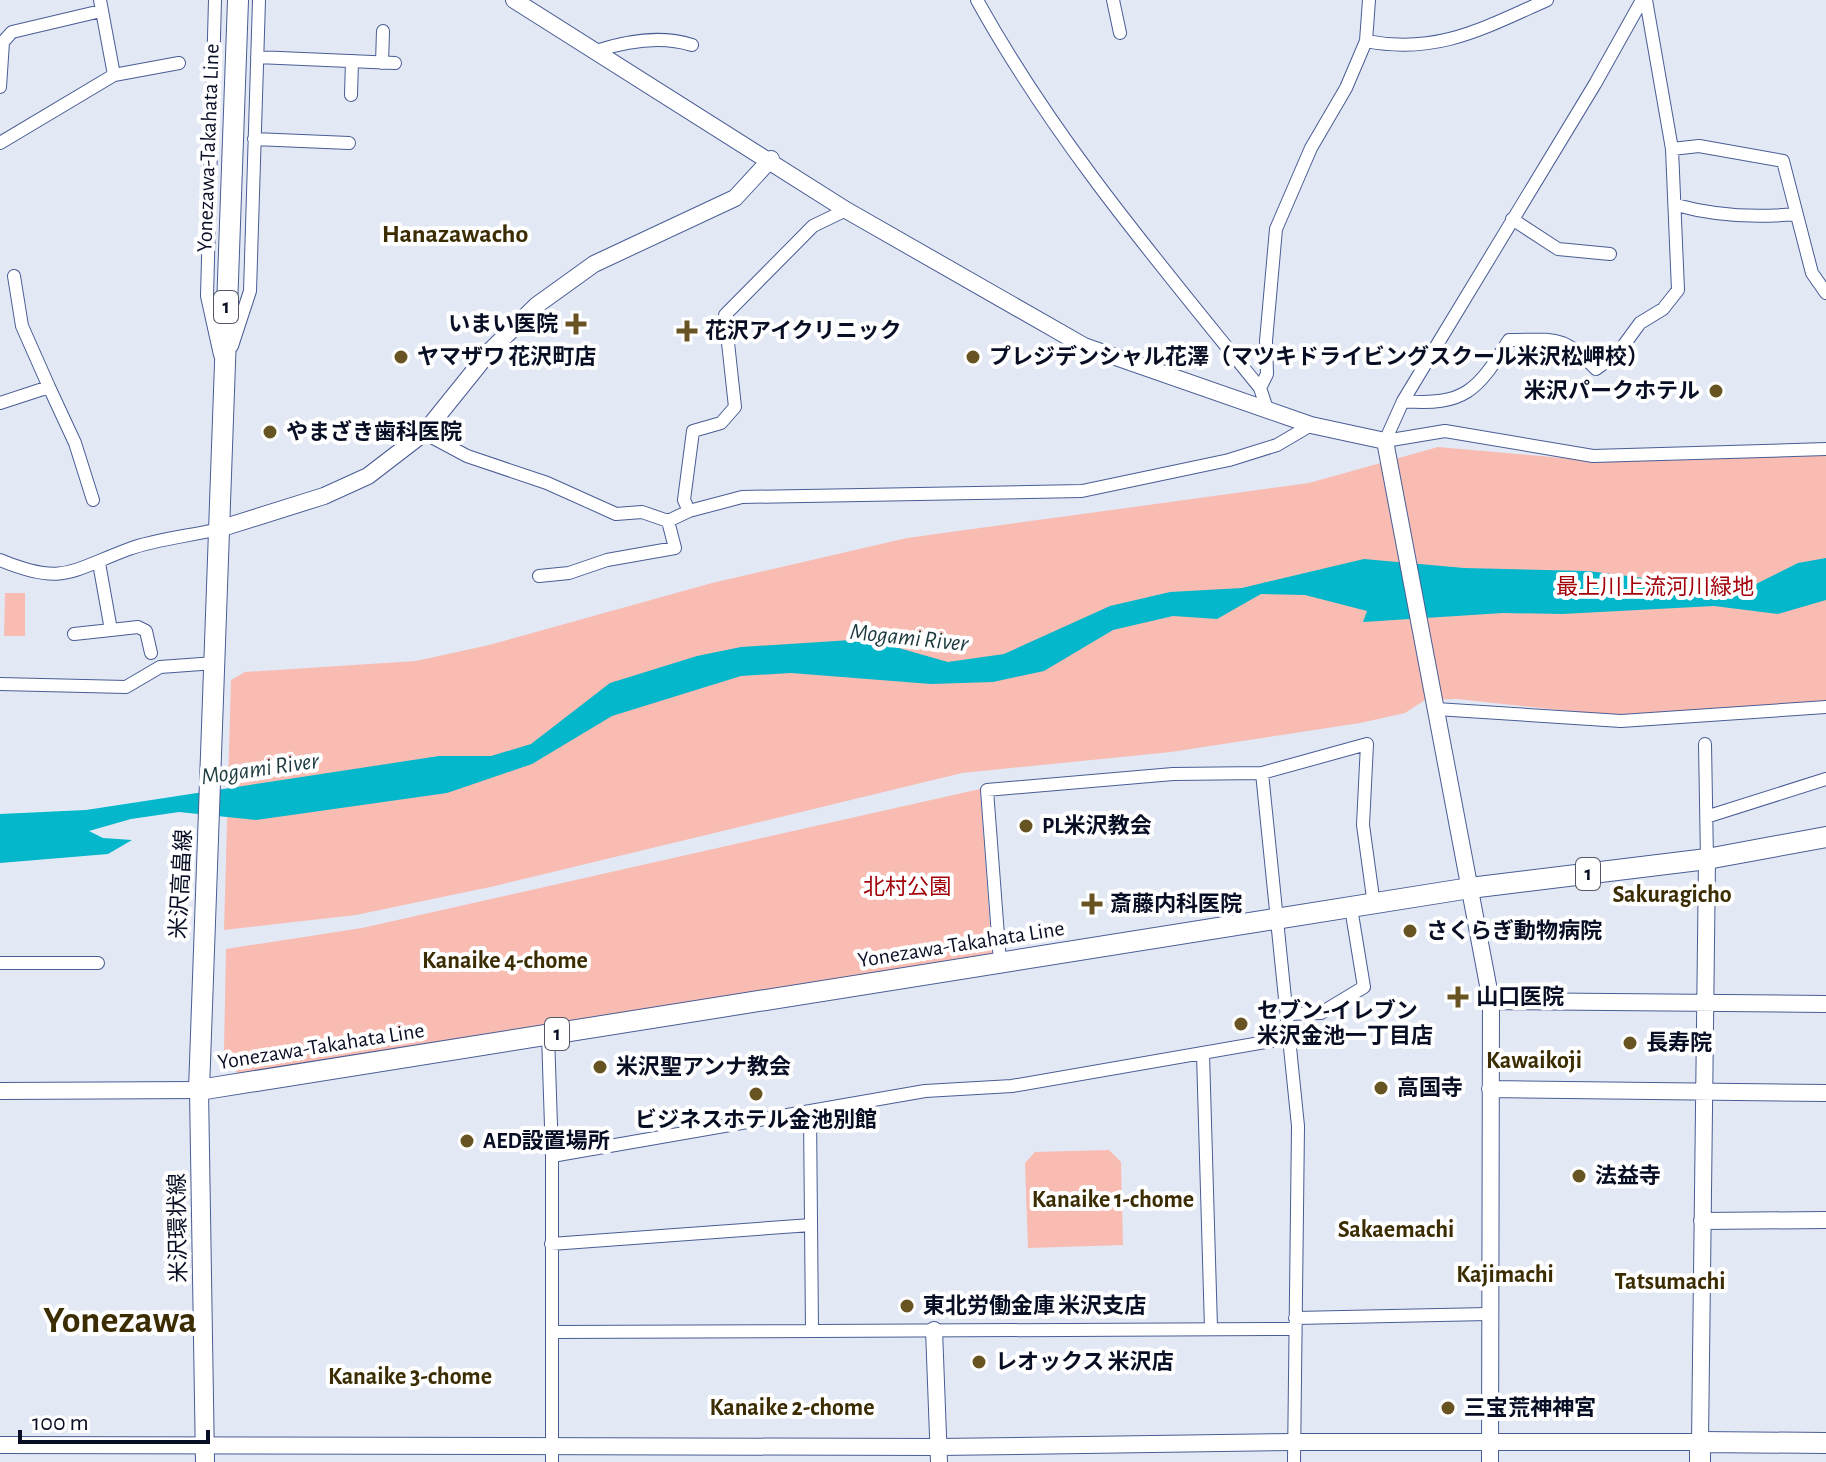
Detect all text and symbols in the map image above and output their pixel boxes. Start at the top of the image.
street label: Yonezawa-Takahata Line [193,43,223,253]
district label: Hanazawacho [382,221,528,247]
road number: 1 [214,291,238,323]
place label: いまい医院 [448,312,558,335]
marker: いまい医院 [565,313,587,335]
place label: 花沢アイクリニック [705,319,901,342]
marker: 花沢アイクリニック [676,320,698,342]
place label: プレジデンシャル花澤（マツキドライビングスクール米沢松岬校） [989,344,1649,368]
place label: ヤマザワ 花沢町店 [417,345,596,368]
marker: ヤマザワ 花沢町店 [392,348,410,366]
marker: プレジデンシャル花澤（マツキドライビングスクール米沢松岬校） [964,348,982,366]
place label: 米沢パークホテル [1524,379,1700,402]
marker: 米沢パークホテル [1707,382,1725,400]
place label: やまざき歯科医院 [286,419,462,443]
marker: やまざき歯科医院 [261,423,279,441]
park label: 最上川上流河川緑地 [1556,575,1754,598]
water label: Mogami River [849,620,970,656]
water label: Mogami River [200,749,322,789]
place label: PL米沢教会 [1042,814,1152,837]
marker: PL米沢教会 [1017,817,1035,835]
street label: 米沢高畠線 [166,828,195,940]
road number: 1 [1576,858,1600,890]
park label: 北村公園 [863,875,951,898]
district label: Sakuragicho [1612,883,1732,907]
place label: 斎藤内科医院 [1110,892,1242,915]
marker: 斎藤内科医院 [1081,893,1103,915]
street label: Yonezawa-Takahata Line [856,917,1066,971]
place label: さくらぎ動物病院 [1426,919,1602,942]
marker: さくらぎ動物病院 [1401,922,1419,940]
district label: Kanaike 4-chome [422,949,588,973]
place label: 山口医院 [1476,985,1564,1008]
marker: 山口医院 [1447,986,1469,1008]
place label: セブン-イレブン 米沢金池一丁目店 [1257,998,1433,1047]
marker: セブン-イレブン 米沢金池一丁目店 [1232,1015,1250,1033]
road number: 1 [545,1018,569,1050]
street label: Yonezawa-Takahata Line [216,1019,426,1073]
place label: 長寿院 [1646,1031,1712,1054]
marker: 長寿院 [1621,1034,1639,1052]
district label: Kawaikoji [1486,1049,1582,1073]
place label: 米沢聖アンナ教会 [616,1055,791,1078]
marker: 米沢聖アンナ教会 [591,1058,609,1076]
place label: 高国寺 [1397,1076,1463,1099]
marker: 高国寺 [1372,1079,1390,1097]
marker: ビジネスホテル金池別館 [747,1085,765,1103]
place label: ビジネスホテル金池別館 [635,1108,877,1131]
place label: AED設置場所 [483,1129,610,1152]
marker: AED設置場所 [458,1132,476,1150]
place label: 法益寺 [1595,1164,1661,1187]
marker: 法益寺 [1570,1167,1588,1185]
street label: 米沢環状線 [165,1173,190,1283]
district label: Kanaike 1-chome [1032,1188,1194,1212]
district label: Sakaemachi [1338,1218,1454,1242]
district label: Kajimachi [1456,1263,1554,1287]
district label: Tatsumachi [1615,1270,1725,1294]
place label: 東北労働金庫 米沢支店 [923,1294,1146,1317]
marker: 東北労働金庫 米沢支店 [898,1297,916,1315]
district label: Yonezawa [43,1302,197,1340]
place label: レオックス 米沢店 [995,1350,1174,1373]
marker: レオックス 米沢店 [970,1353,988,1371]
district label: Kanaike 3-chome [328,1365,492,1389]
scale bar [20,1394,208,1444]
district label: Kanaike 2-chome [709,1396,875,1420]
place label: 三宝荒神神宮 [1464,1396,1596,1419]
marker: 三宝荒神神宮 [1439,1399,1457,1417]
text: 100 m [32,1411,89,1435]

